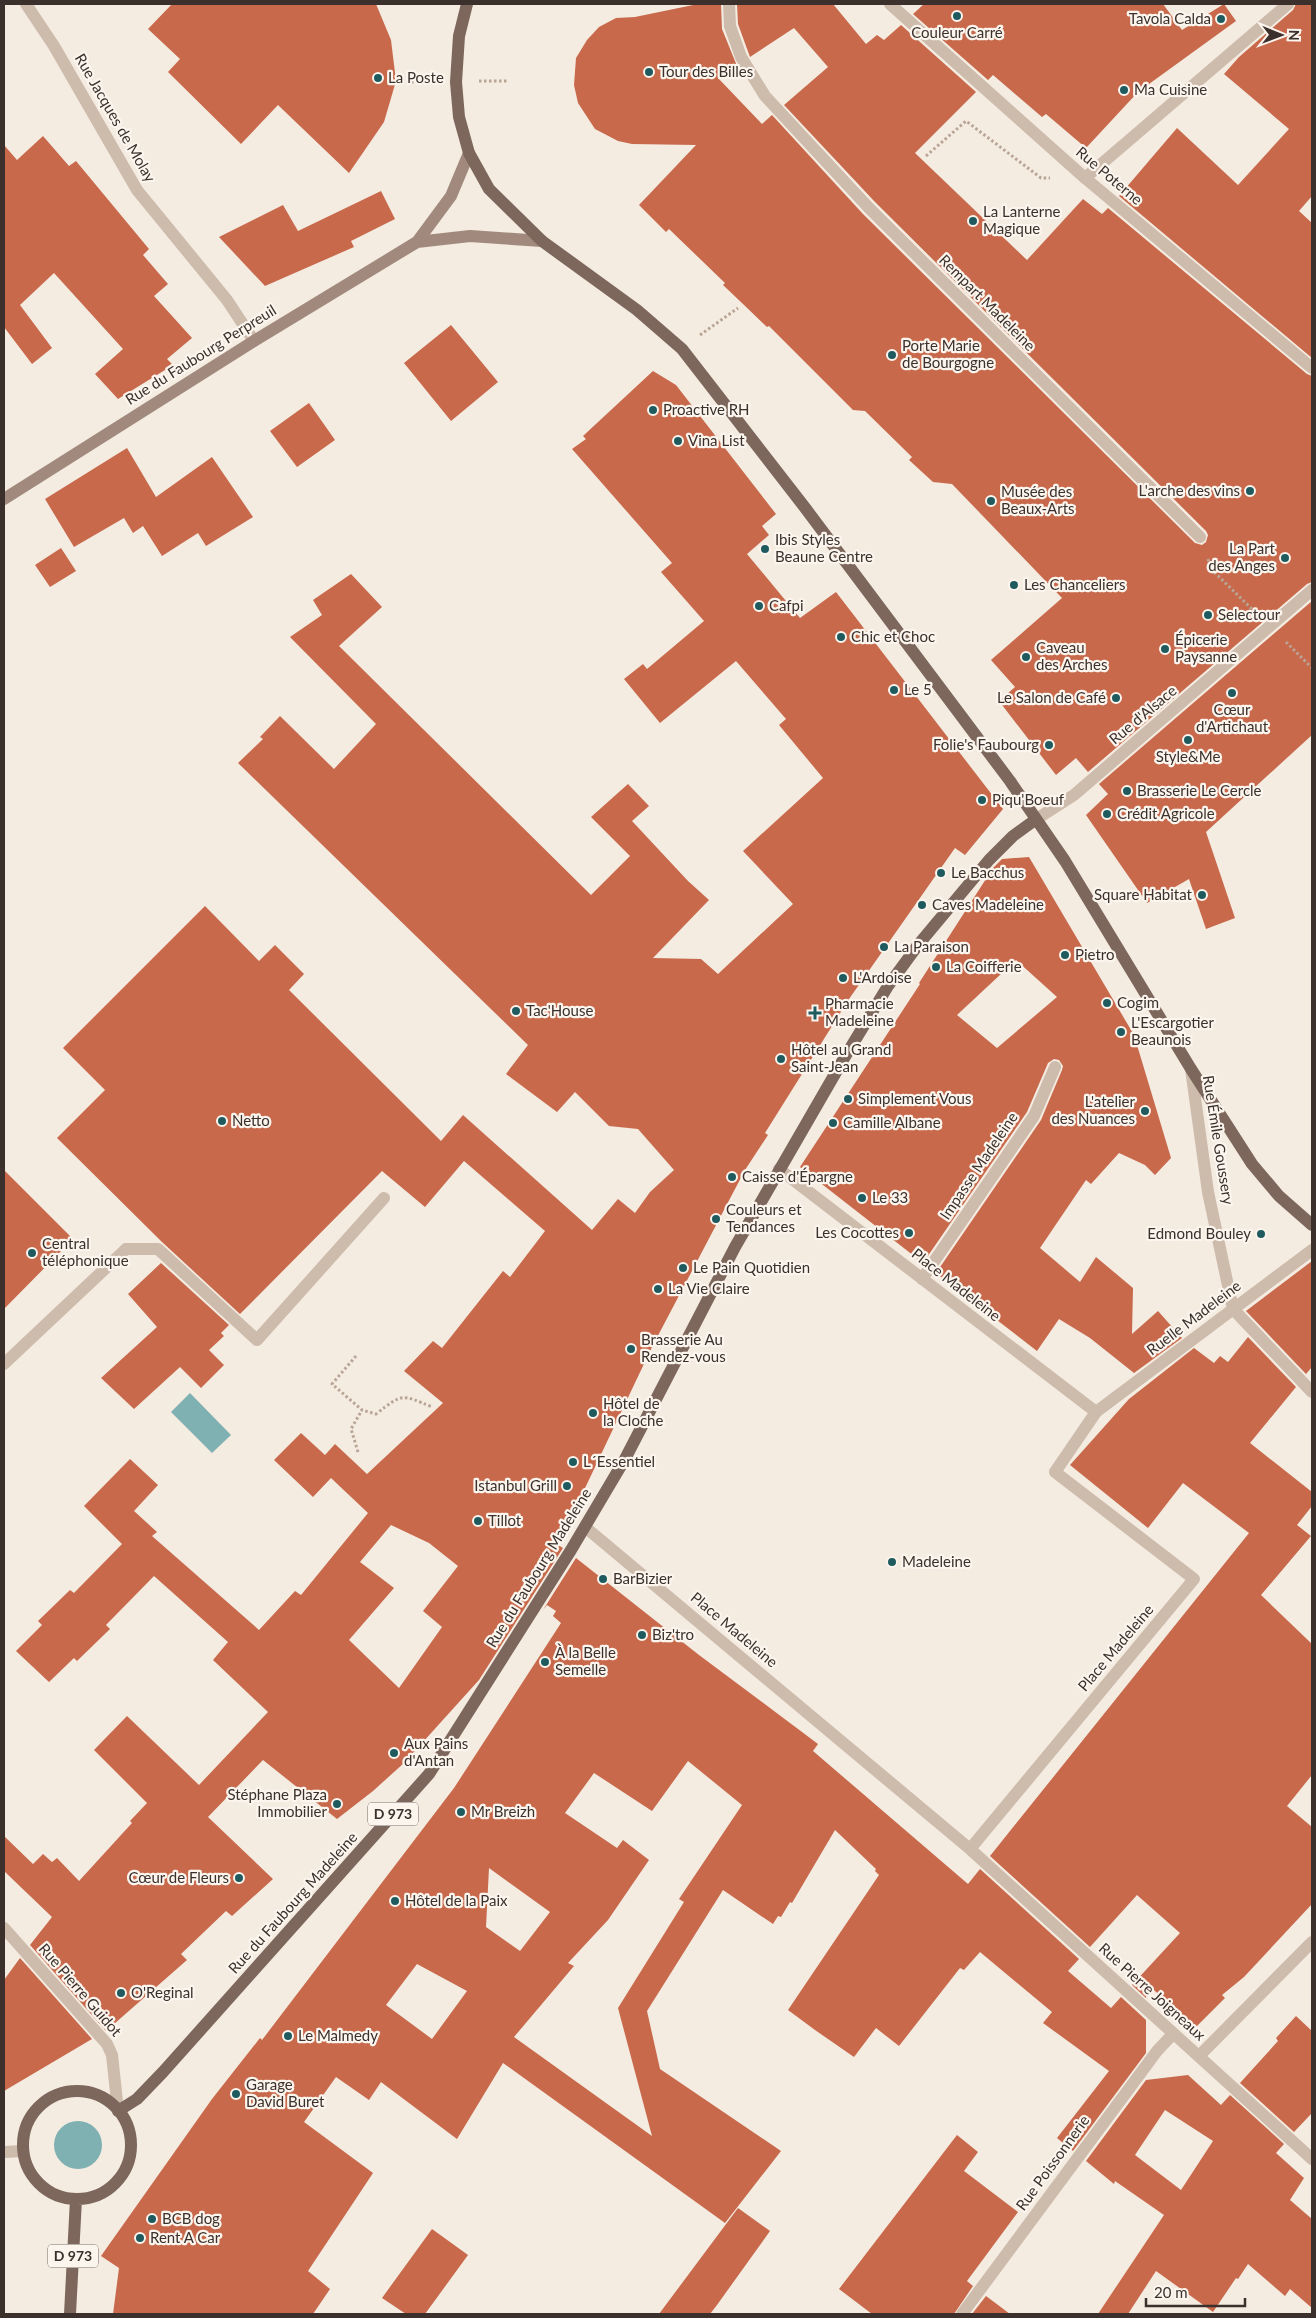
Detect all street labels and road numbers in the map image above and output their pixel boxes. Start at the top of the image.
street label: Rue Jacques de Molay [72,50,160,185]
street label: Rue Poterne [1073,142,1147,208]
street label: Rempart Madeleine [936,250,1040,354]
street label: Rue du Faubourg Perpreuil [122,300,279,408]
street label: Rue d'Alsace [1105,681,1180,748]
street label: Rue Émile Goussery [1200,1074,1238,1206]
street label: Impasse Madeleine [936,1108,1021,1223]
street label: Place Madeleine [909,1244,1005,1324]
street label: Ruelle Madeleine [1143,1276,1244,1358]
street label: Rue du Faubourg Madeleine [482,1485,595,1650]
street label: Place Madeleine [688,1588,782,1671]
street label: Place Madeleine [1074,1600,1157,1694]
road number: D 973 [368,1802,418,1826]
street label: Rue du Faubourg Madeleine [224,1828,361,1977]
street label: Rue Pierre Guidot [36,1939,126,2040]
street label: Rue Pierre Joigneaux [1096,1939,1210,2044]
street label: Rue Poissonnerie [1012,2111,1093,2213]
road number: D 973 [48,2244,98,2268]

